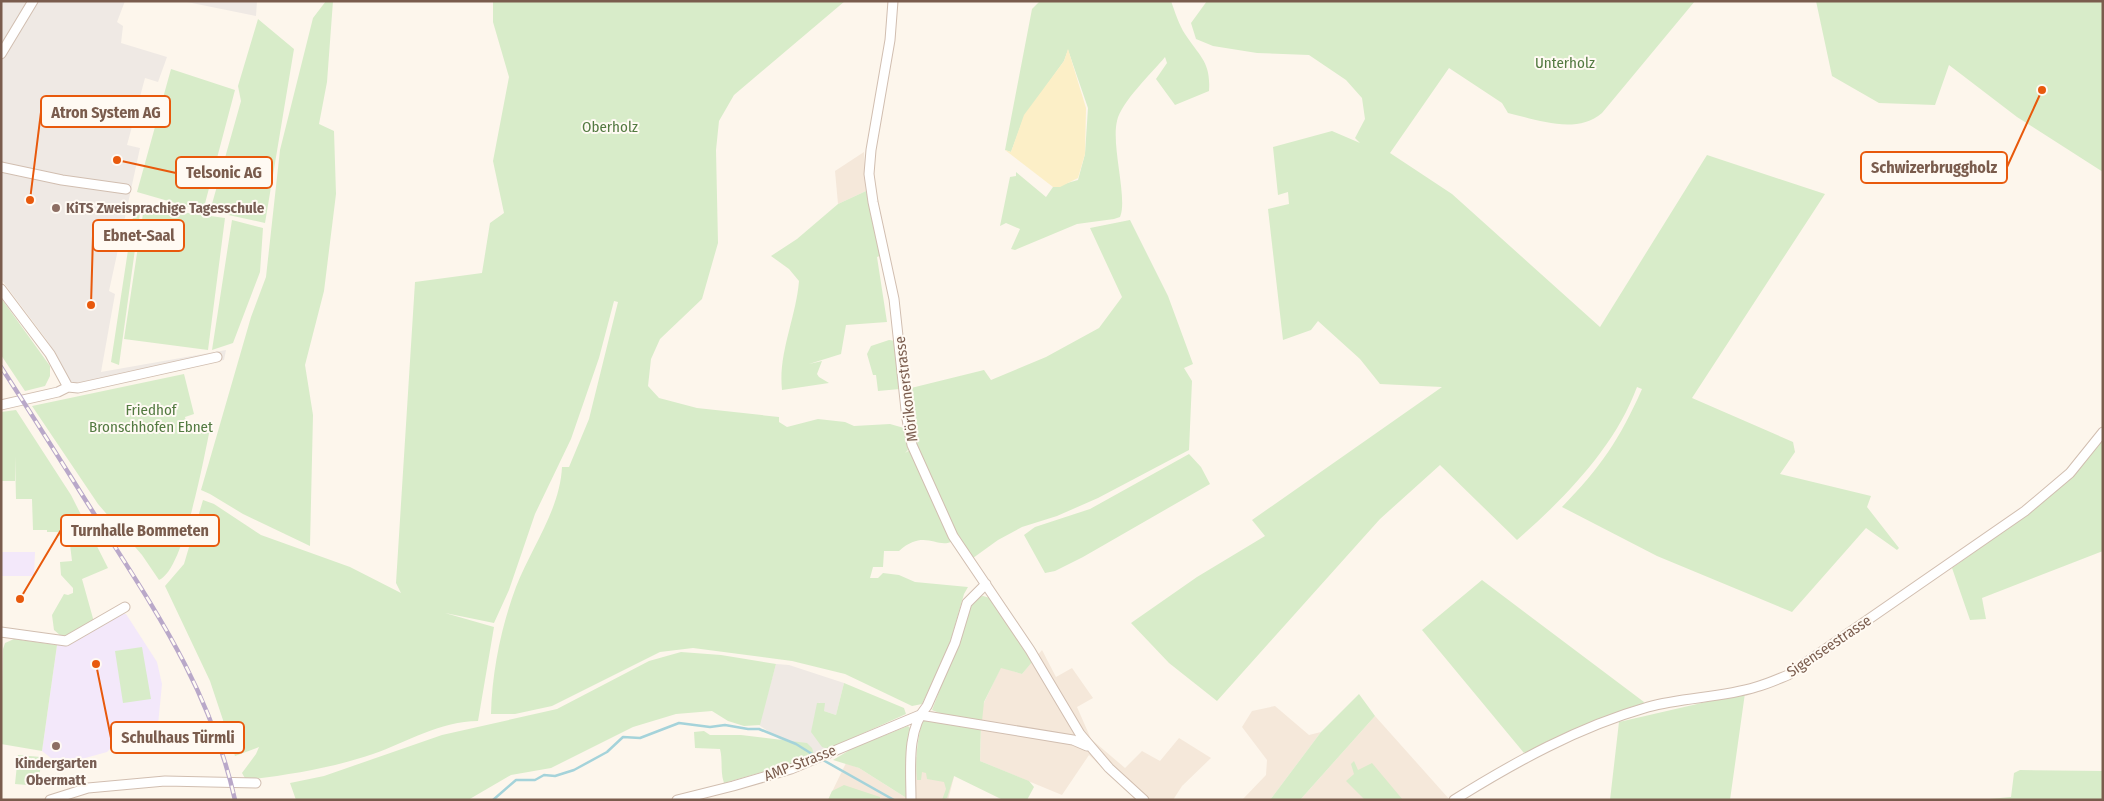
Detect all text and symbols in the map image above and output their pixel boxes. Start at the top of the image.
park label: Unterholz [1535,54,1595,72]
callout: Atron System AG [41,96,170,127]
text: Atron System AG [50,103,161,122]
park label: Oberholz [582,118,638,136]
callout: Schwizerbruggholz [1861,152,2007,183]
callout: Telsonic AG [176,157,272,188]
text: Schwizerbruggholz [1871,158,1997,177]
text: Telsonic AG [186,163,262,182]
place label: KiTS Zweisprachige Tagesschule [66,199,265,217]
marker: KiTS Zweisprachige Tagesschule [50,202,62,214]
callout: Ebnet-Saal [93,220,184,251]
text: Ebnet-Saal [103,226,175,245]
street label: Mörikonerstrasse [891,335,921,443]
park label: Friedhof Bronschhofen Ebnet [89,401,213,436]
callout: Turnhalle Bommeten [61,515,219,546]
text: Turnhalle Bommeten [71,521,209,540]
street label: Sigenseestrasse [1783,611,1875,681]
callout: Schulhaus Türmli [111,722,244,753]
text: Schulhaus Türmli [121,728,235,747]
marker: Kindergarten Obermatt [50,740,62,752]
street label: AMP-Strasse [762,741,838,785]
place label: Kindergarten Obermatt [15,754,97,789]

